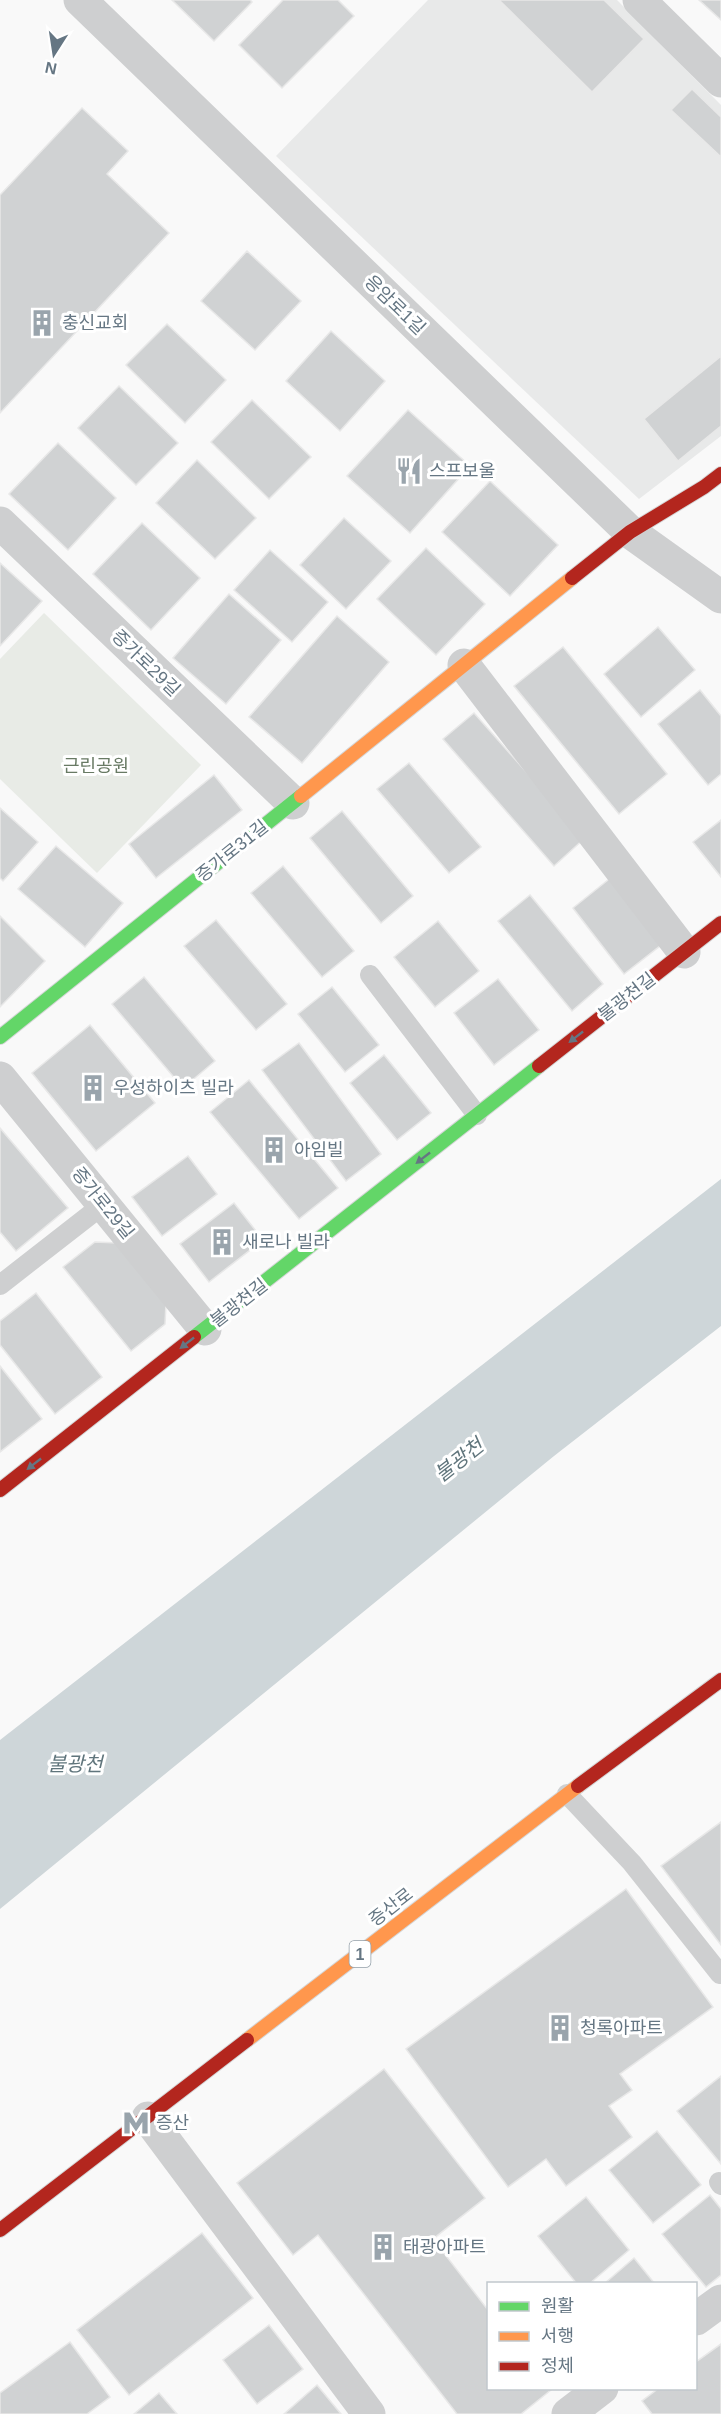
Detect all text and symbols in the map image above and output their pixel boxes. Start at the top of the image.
north arrow [24,24,84,84]
text: N [44,59,58,78]
street label: 응암로1길 [361,271,429,339]
building icon: 충신교회 [27,308,57,338]
place label: 충신교회 [62,313,128,333]
restaurant icon: 스프보울 [394,456,424,486]
place label: 스프보울 [429,461,495,481]
street label: 증가로29길 [108,626,184,700]
park label: 근린공원 [63,756,129,776]
street label: 증가로31길 [192,816,272,886]
street label: 불광천길 [595,969,659,1025]
one-way arrow [568,1031,584,1044]
building icon: 우성하이츠 빌라 [78,1073,108,1103]
place label: 우성하이츠 빌라 [113,1078,234,1098]
building icon: 아임빌 [259,1135,289,1165]
place label: 아임빌 [294,1140,344,1160]
one-way arrow [415,1151,430,1163]
street label: 증가로29길 [68,1163,138,1243]
building icon: 새로나 빌라 [207,1227,237,1257]
place label: 새로나 빌라 [242,1232,330,1252]
street label: 불광천길 [207,1275,271,1331]
one-way arrow [179,1337,195,1350]
water label: 불광천 [430,1433,490,1486]
one-way arrow [26,1457,41,1469]
water label: 불광천 [47,1753,105,1775]
street label: 증산로 [365,1884,417,1930]
road number: 1 [350,1941,370,1967]
building icon: 청록아파트 [545,2013,575,2043]
place label: 청록아파트 [580,2018,663,2038]
metro station icon: 증산 [121,2108,151,2138]
place label: 증산 [156,2113,189,2133]
building icon: 태광아파트 [368,2232,398,2262]
place label: 태광아파트 [403,2237,486,2257]
legend [487,2282,697,2390]
text: 원활 [541,2296,574,2316]
text: 서행 [541,2326,574,2346]
text: 정체 [541,2356,574,2376]

